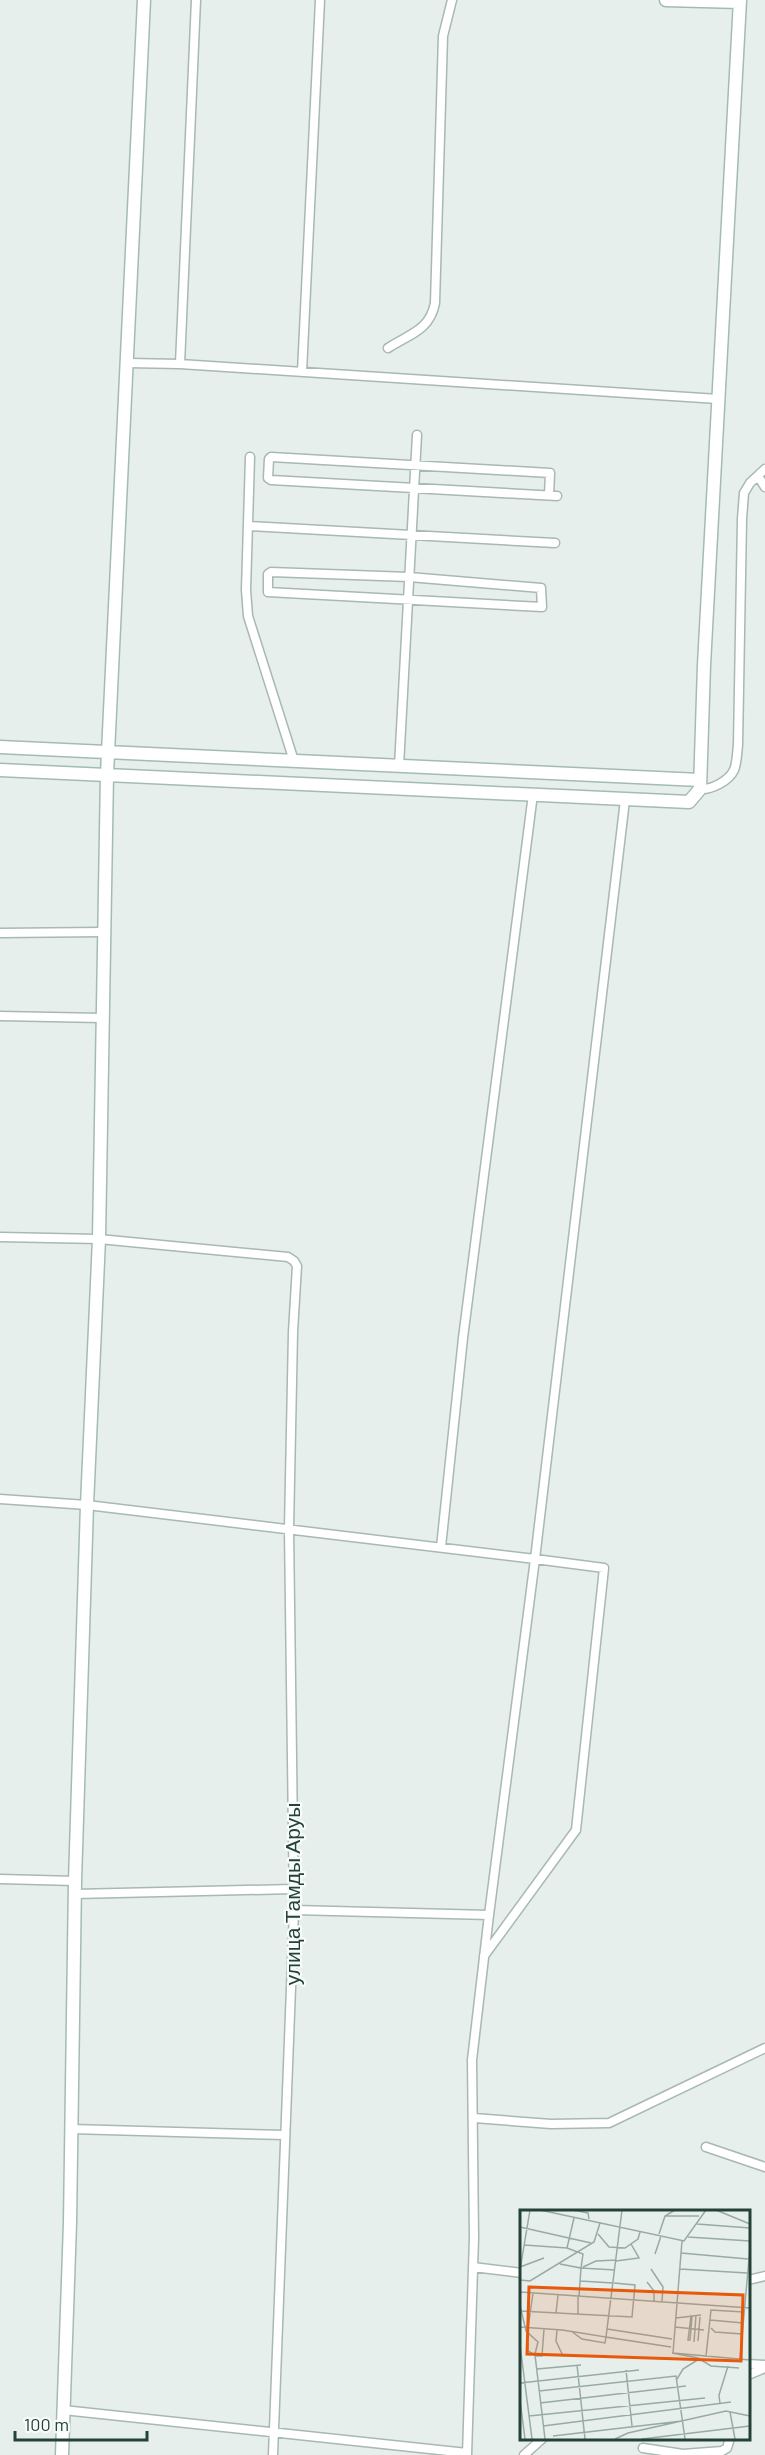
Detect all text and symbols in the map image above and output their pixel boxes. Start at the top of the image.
street label: улица Тамды Аруы [279,1803,304,1985]
inset map [520,2210,750,2440]
scale bar [15,2404,147,2442]
text: 100 m [24,2413,69,2435]

